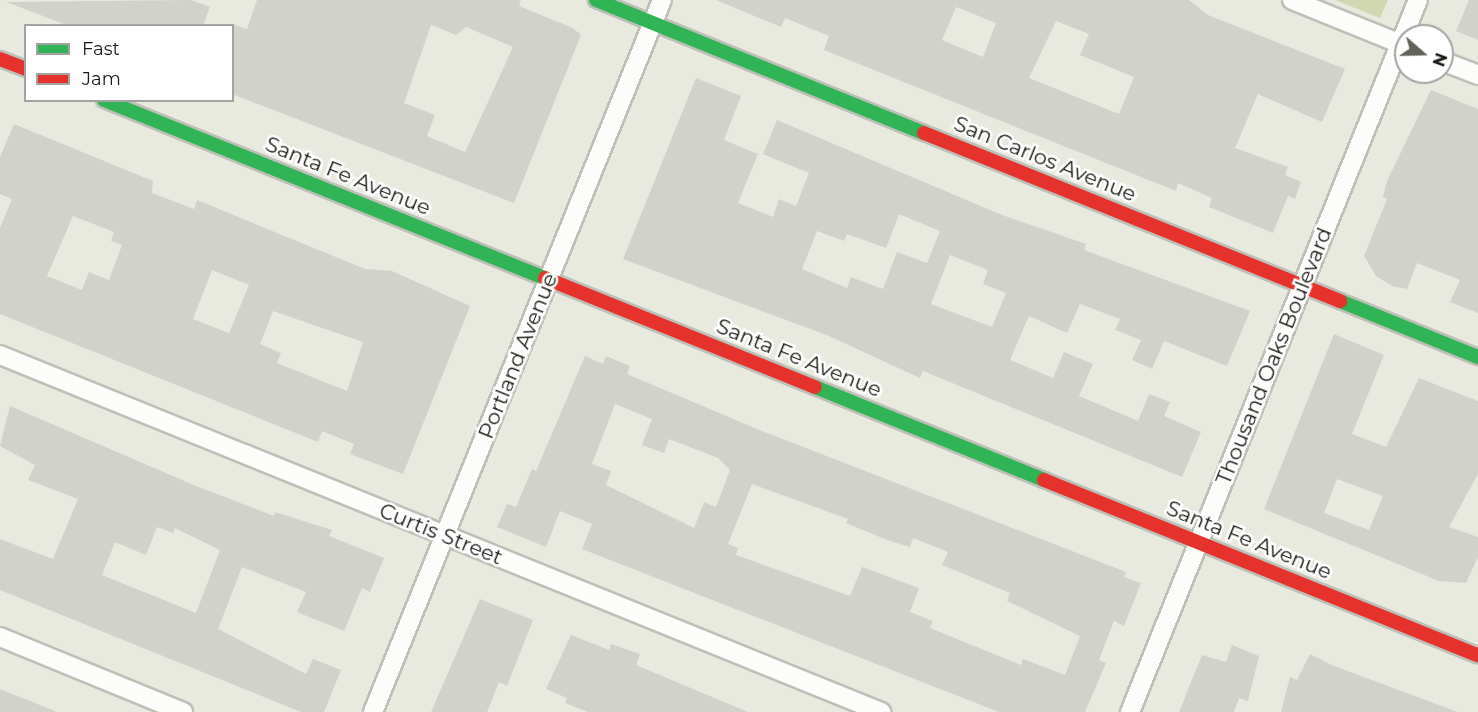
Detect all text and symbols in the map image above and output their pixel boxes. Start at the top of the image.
legend [24,24,234,102]
north arrow [1394,24,1454,84]
text: Fast [82,38,120,60]
text: N [1428,50,1451,69]
text: Jam [82,68,121,90]
street label: San Carlos Avenue [950,111,1140,207]
street label: Santa Fe Avenue [262,131,434,221]
street label: Thousand Oaks Boulevard [1211,224,1337,488]
street label: Portland Avenue [473,269,563,443]
street label: Santa Fe Avenue [713,313,885,403]
street label: Santa Fe Avenue [1163,495,1335,585]
street label: Curtis Street [376,498,506,570]

